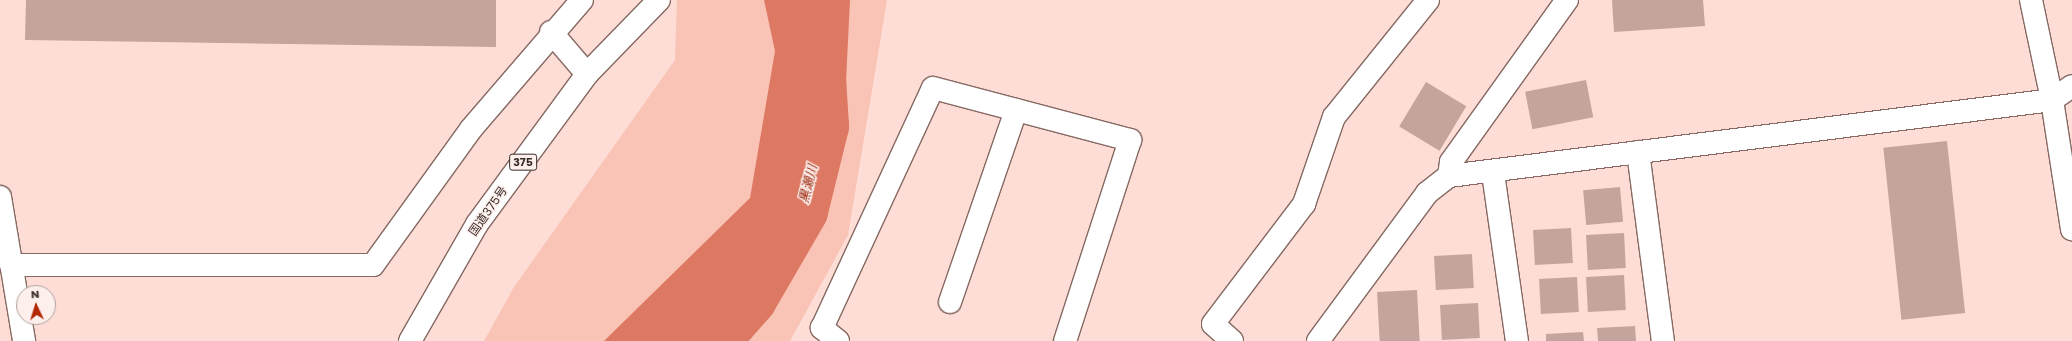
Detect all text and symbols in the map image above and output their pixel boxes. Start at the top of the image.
road number: 375 [509,153,537,171]
water label: 黒瀬川 [797,163,821,205]
street label: 国道375号 [466,183,510,239]
north arrow [16,285,56,325]
text: N [31,286,40,302]

